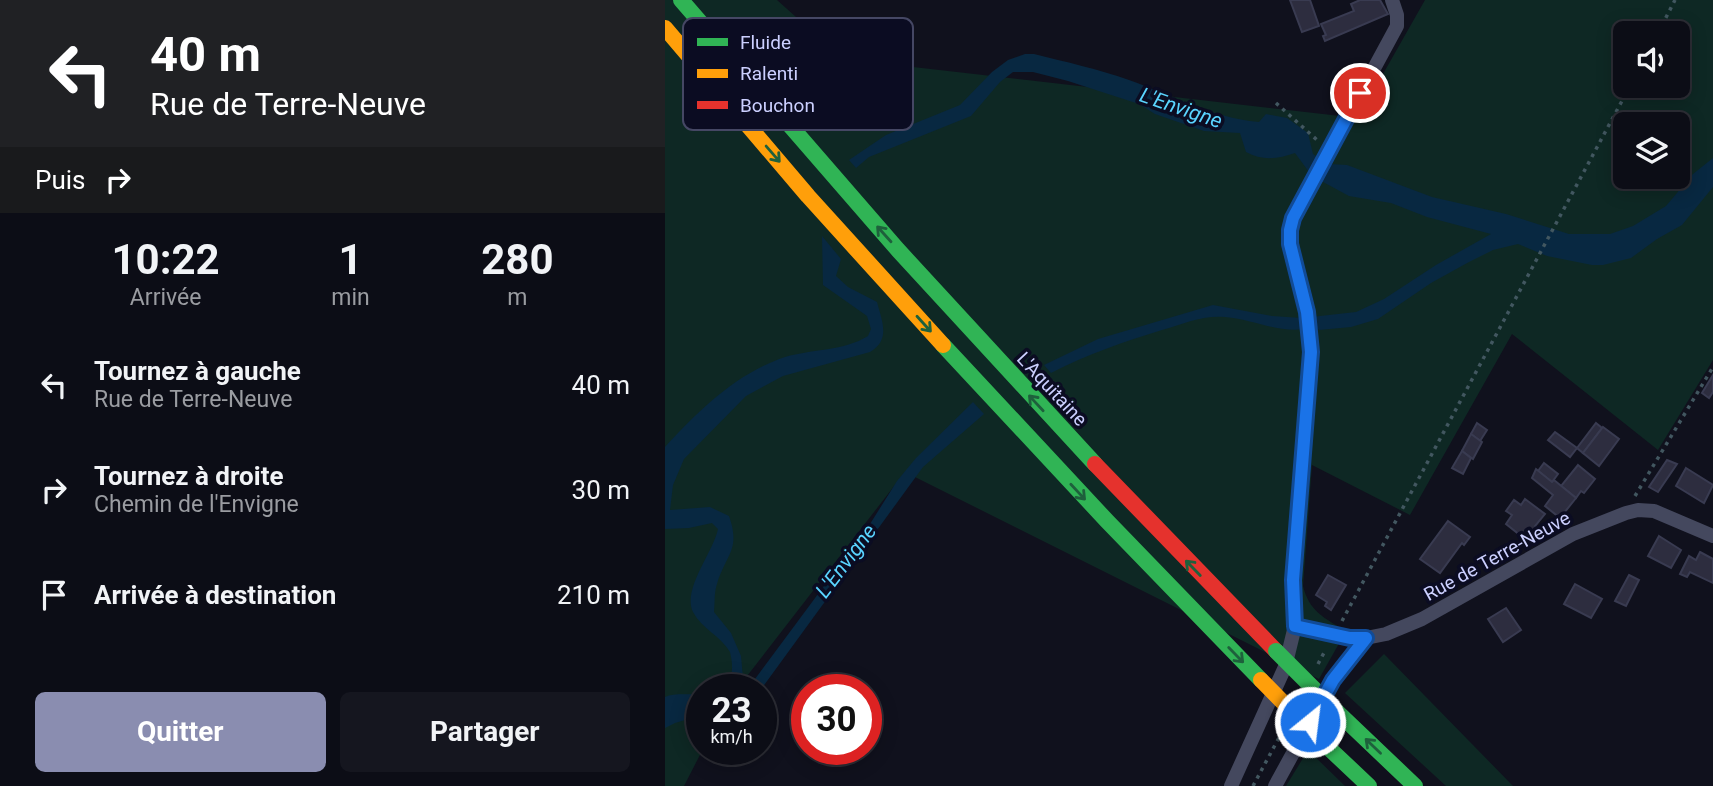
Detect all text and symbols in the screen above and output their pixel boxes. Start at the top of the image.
legend [683,18,913,130]
map controls [1613,21,1690,189]
button: sound [1613,21,1690,98]
text: 40 m [150,26,261,83]
icon: left [35,28,126,119]
text: Fluide [740,31,791,54]
text: Ralenti [740,62,798,85]
pin [1330,63,1390,123]
icon: arrive [1341,74,1379,112]
water label: L'Envigne [1137,83,1226,133]
text: Rue de Terre-Neuve [150,85,426,123]
text: Bouchon [740,94,815,117]
button: layers [1613,112,1690,189]
one-way arrow [765,145,781,163]
icon: right [99,161,137,199]
text: Puis [35,165,85,195]
one-way arrow [876,225,892,243]
text: 10:22 [112,235,220,284]
text: 1 [338,235,363,284]
text: 280 [481,235,554,284]
text: Arrivée [130,284,201,311]
text: min [331,284,370,311]
text: m [507,284,527,311]
one-way arrow [916,315,932,333]
street label: L'Aquitaine [1012,347,1092,431]
text: Tournez à gauche [94,356,301,386]
icon: left [35,366,73,404]
text: 40 m [572,370,630,400]
text: Rue de Terre-Neuve [94,386,292,413]
one-way arrow [1028,395,1045,412]
text: Tournez à droite [94,461,284,491]
icon: right [35,471,73,509]
text: 30 m [572,475,630,505]
one-way arrow [1070,483,1086,501]
text: Chemin de l'Envigne [94,491,299,518]
street label: Rue de Terre-Neuve [1420,506,1574,606]
water label: L'Envigne [811,519,881,602]
one-way arrow [1184,560,1201,577]
icon: arrive [35,576,73,614]
text: Arrivée à destination [94,580,336,610]
text: 210 m [557,580,630,610]
one-way arrow [1228,646,1245,663]
speed limit sign: 30 [791,674,882,765]
position arrow [1273,685,1347,759]
text: 23 [711,690,752,731]
button: Quitter [35,692,326,772]
button: Partager [340,692,630,772]
text: km/h [710,726,753,747]
one-way arrow [1365,738,1382,755]

